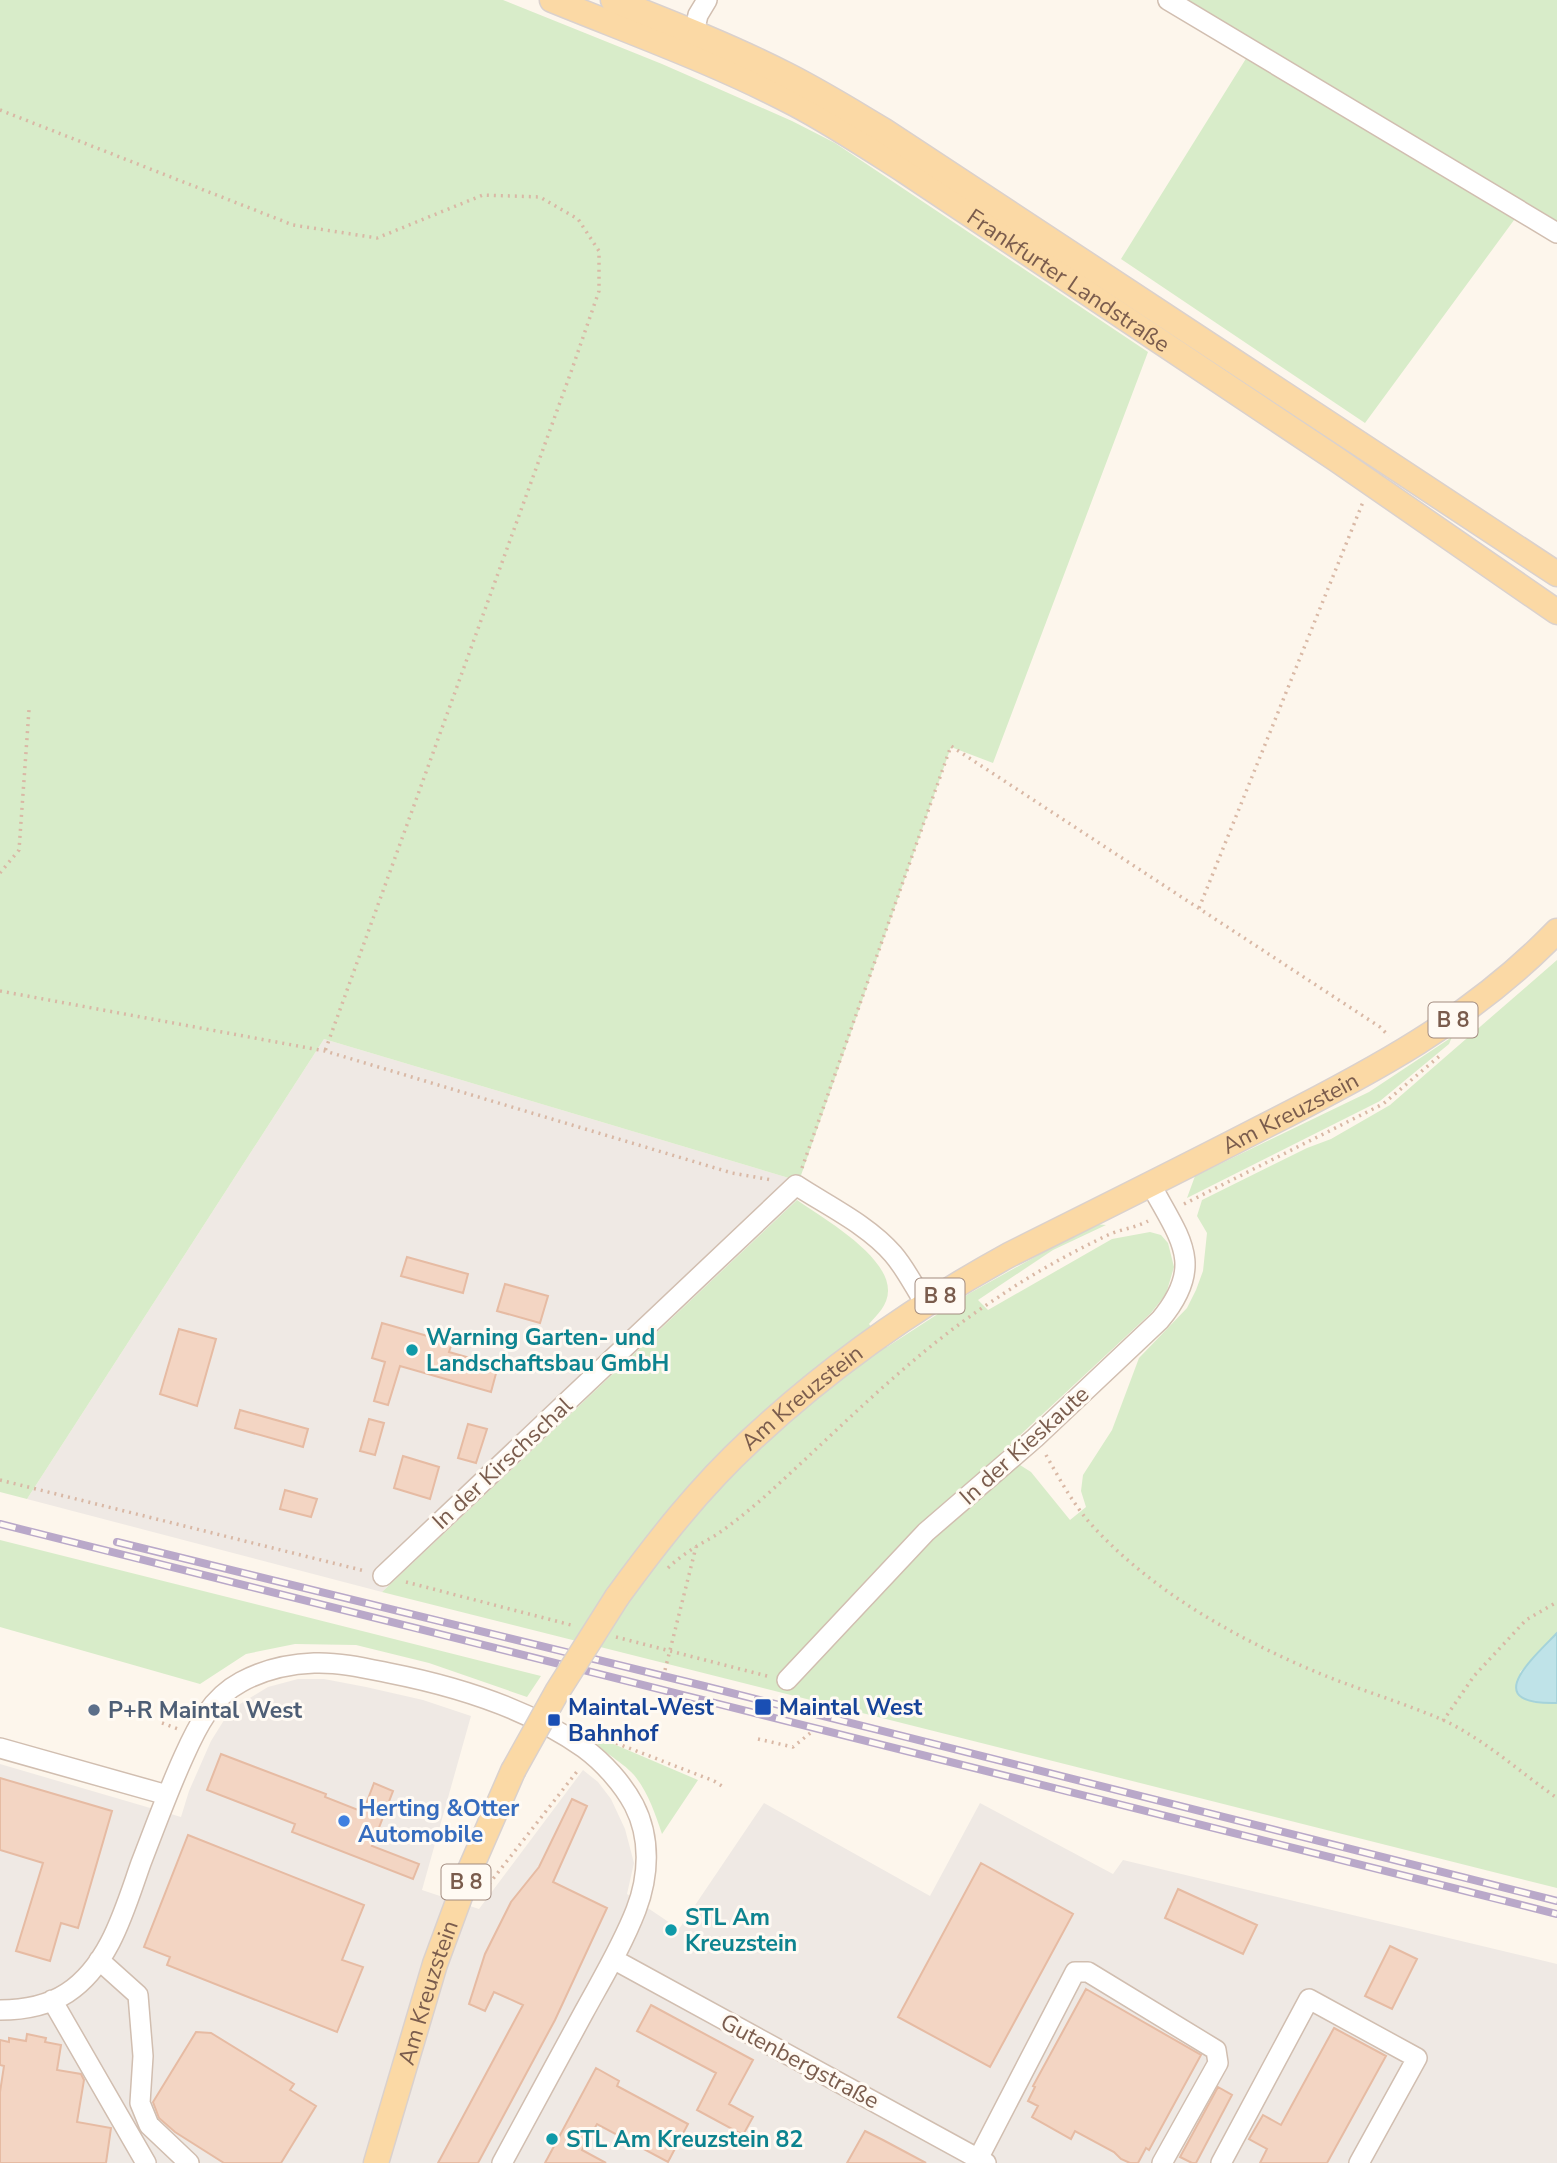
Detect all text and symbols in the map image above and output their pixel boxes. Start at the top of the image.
street label: Frankfurter Landstraße [961,202,1176,360]
road number: B 8 [1428,1002,1478,1038]
street label: Am Kreuzstein [1217,1065,1364,1162]
road number: B 8 [916,1278,964,1314]
place label: Warning Garten- und Landschaftsbau GmbH [426,1322,669,1379]
street label: Am Kreuzstein [734,1338,869,1458]
marker: Warning Garten- und Landschaftsbau GmbH [404,1342,420,1358]
street label: In der Kieskaute [953,1379,1096,1512]
street label: In der Kirschschal [426,1390,579,1536]
place label: Maintal-West Bahnhof [568,1692,714,1749]
place label: Maintal West [779,1692,923,1723]
place label: P+R Maintal West [108,1695,302,1726]
marker: Maintal West [753,1697,773,1717]
marker: P+R Maintal West [86,1702,102,1718]
marker: Maintal-West Bahnhof [546,1712,562,1728]
place label: Herting &Otter Automobile [358,1793,519,1850]
marker: Herting &Otter Automobile [336,1813,352,1829]
road number: B 8 [442,1864,490,1899]
place label: STL Am Kreuzstein [685,1902,797,1959]
street label: Am Kreuzstein [391,1916,466,2069]
marker: STL Am Kreuzstein [663,1922,679,1938]
street label: Gutenbergstraße [715,2007,885,2116]
place label: STL Am Kreuzstein 82 [566,2124,803,2155]
marker: STL Am Kreuzstein 82 [544,2131,560,2147]

